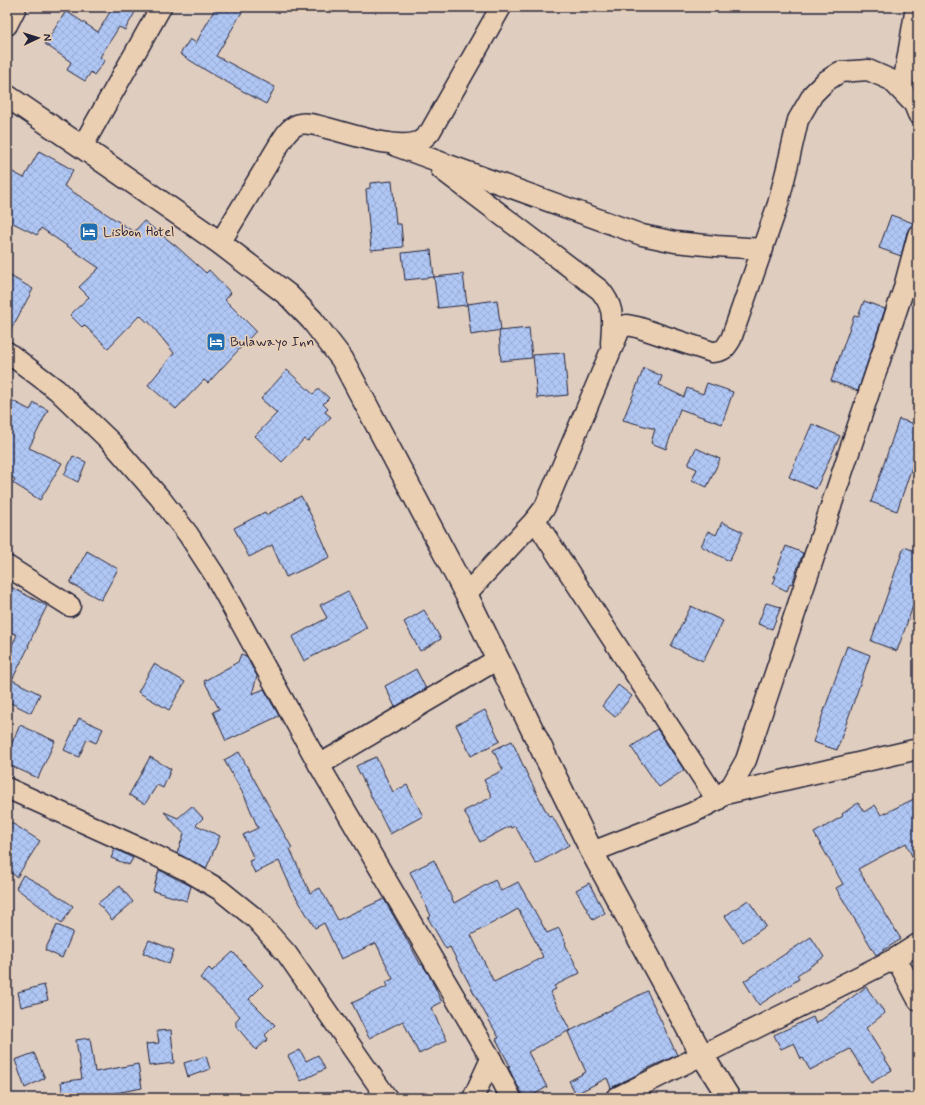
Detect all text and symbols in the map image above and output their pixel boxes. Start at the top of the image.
north arrow [18,18,58,58]
text: N [40,33,54,42]
hotel icon: Lisbon Hotel [78,221,100,243]
place label: Lisbon Hotel [103,223,175,241]
hotel icon: Bulawayo Inn [205,331,227,353]
place label: Bulawayo Inn [230,333,314,351]

